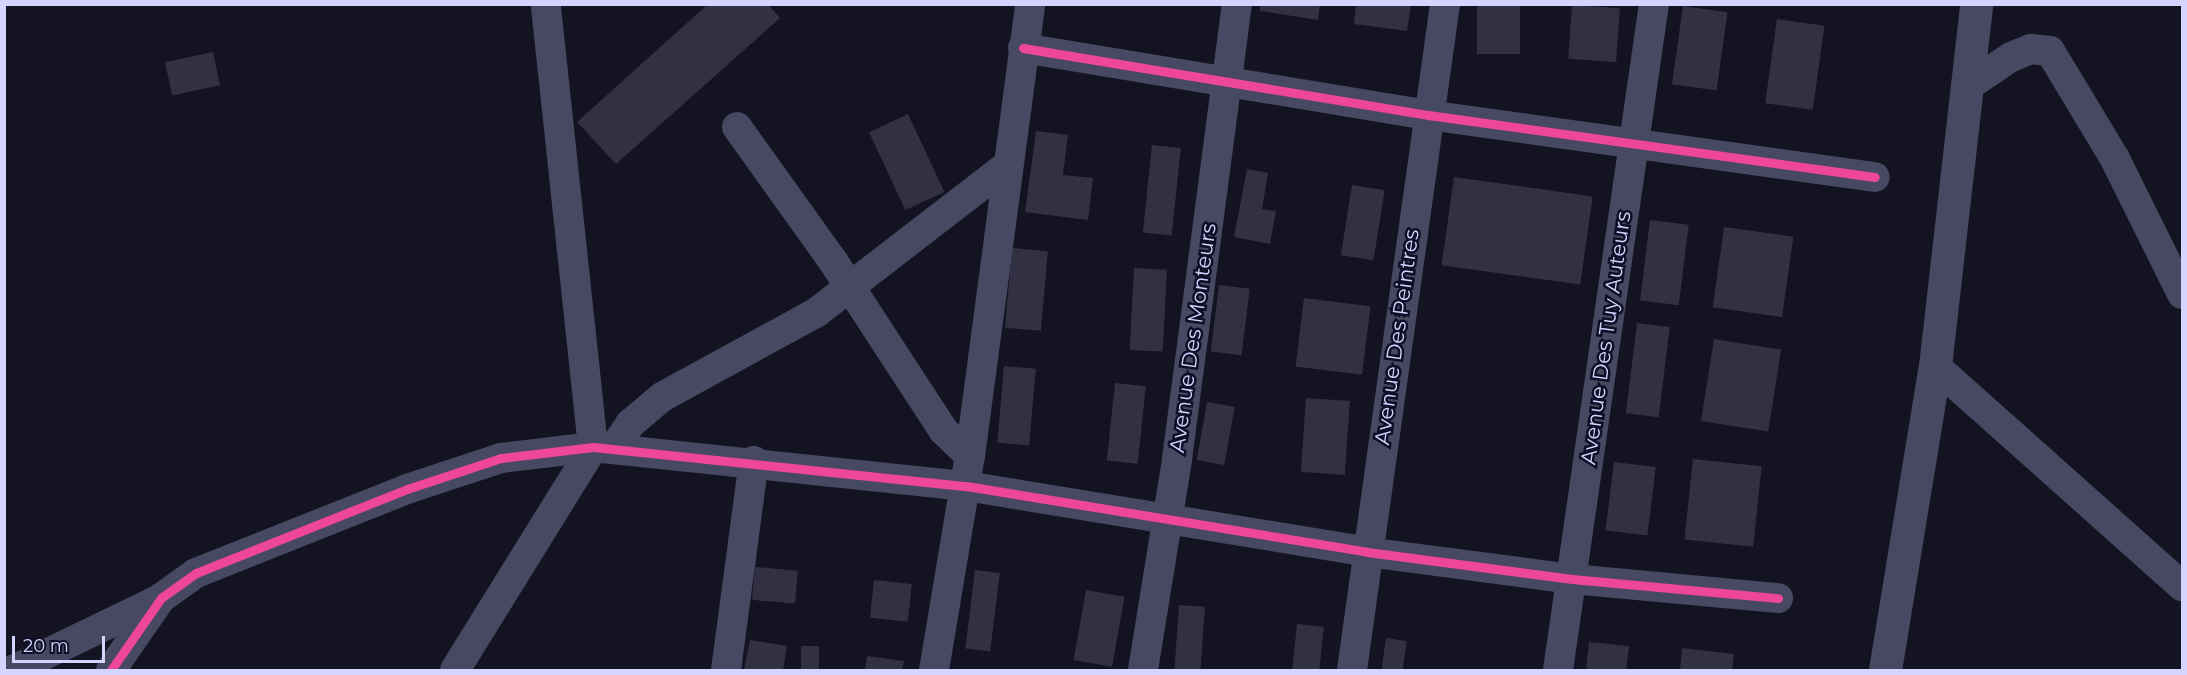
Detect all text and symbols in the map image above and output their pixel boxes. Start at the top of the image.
street label: Avenue Des Tuy Auteurs [1576,210,1636,466]
street label: Avenue Des Monteurs [1164,222,1222,454]
street label: Avenue Des Peintres [1369,228,1425,446]
scale bar [15,624,108,662]
text: 20 m [23,635,69,657]

